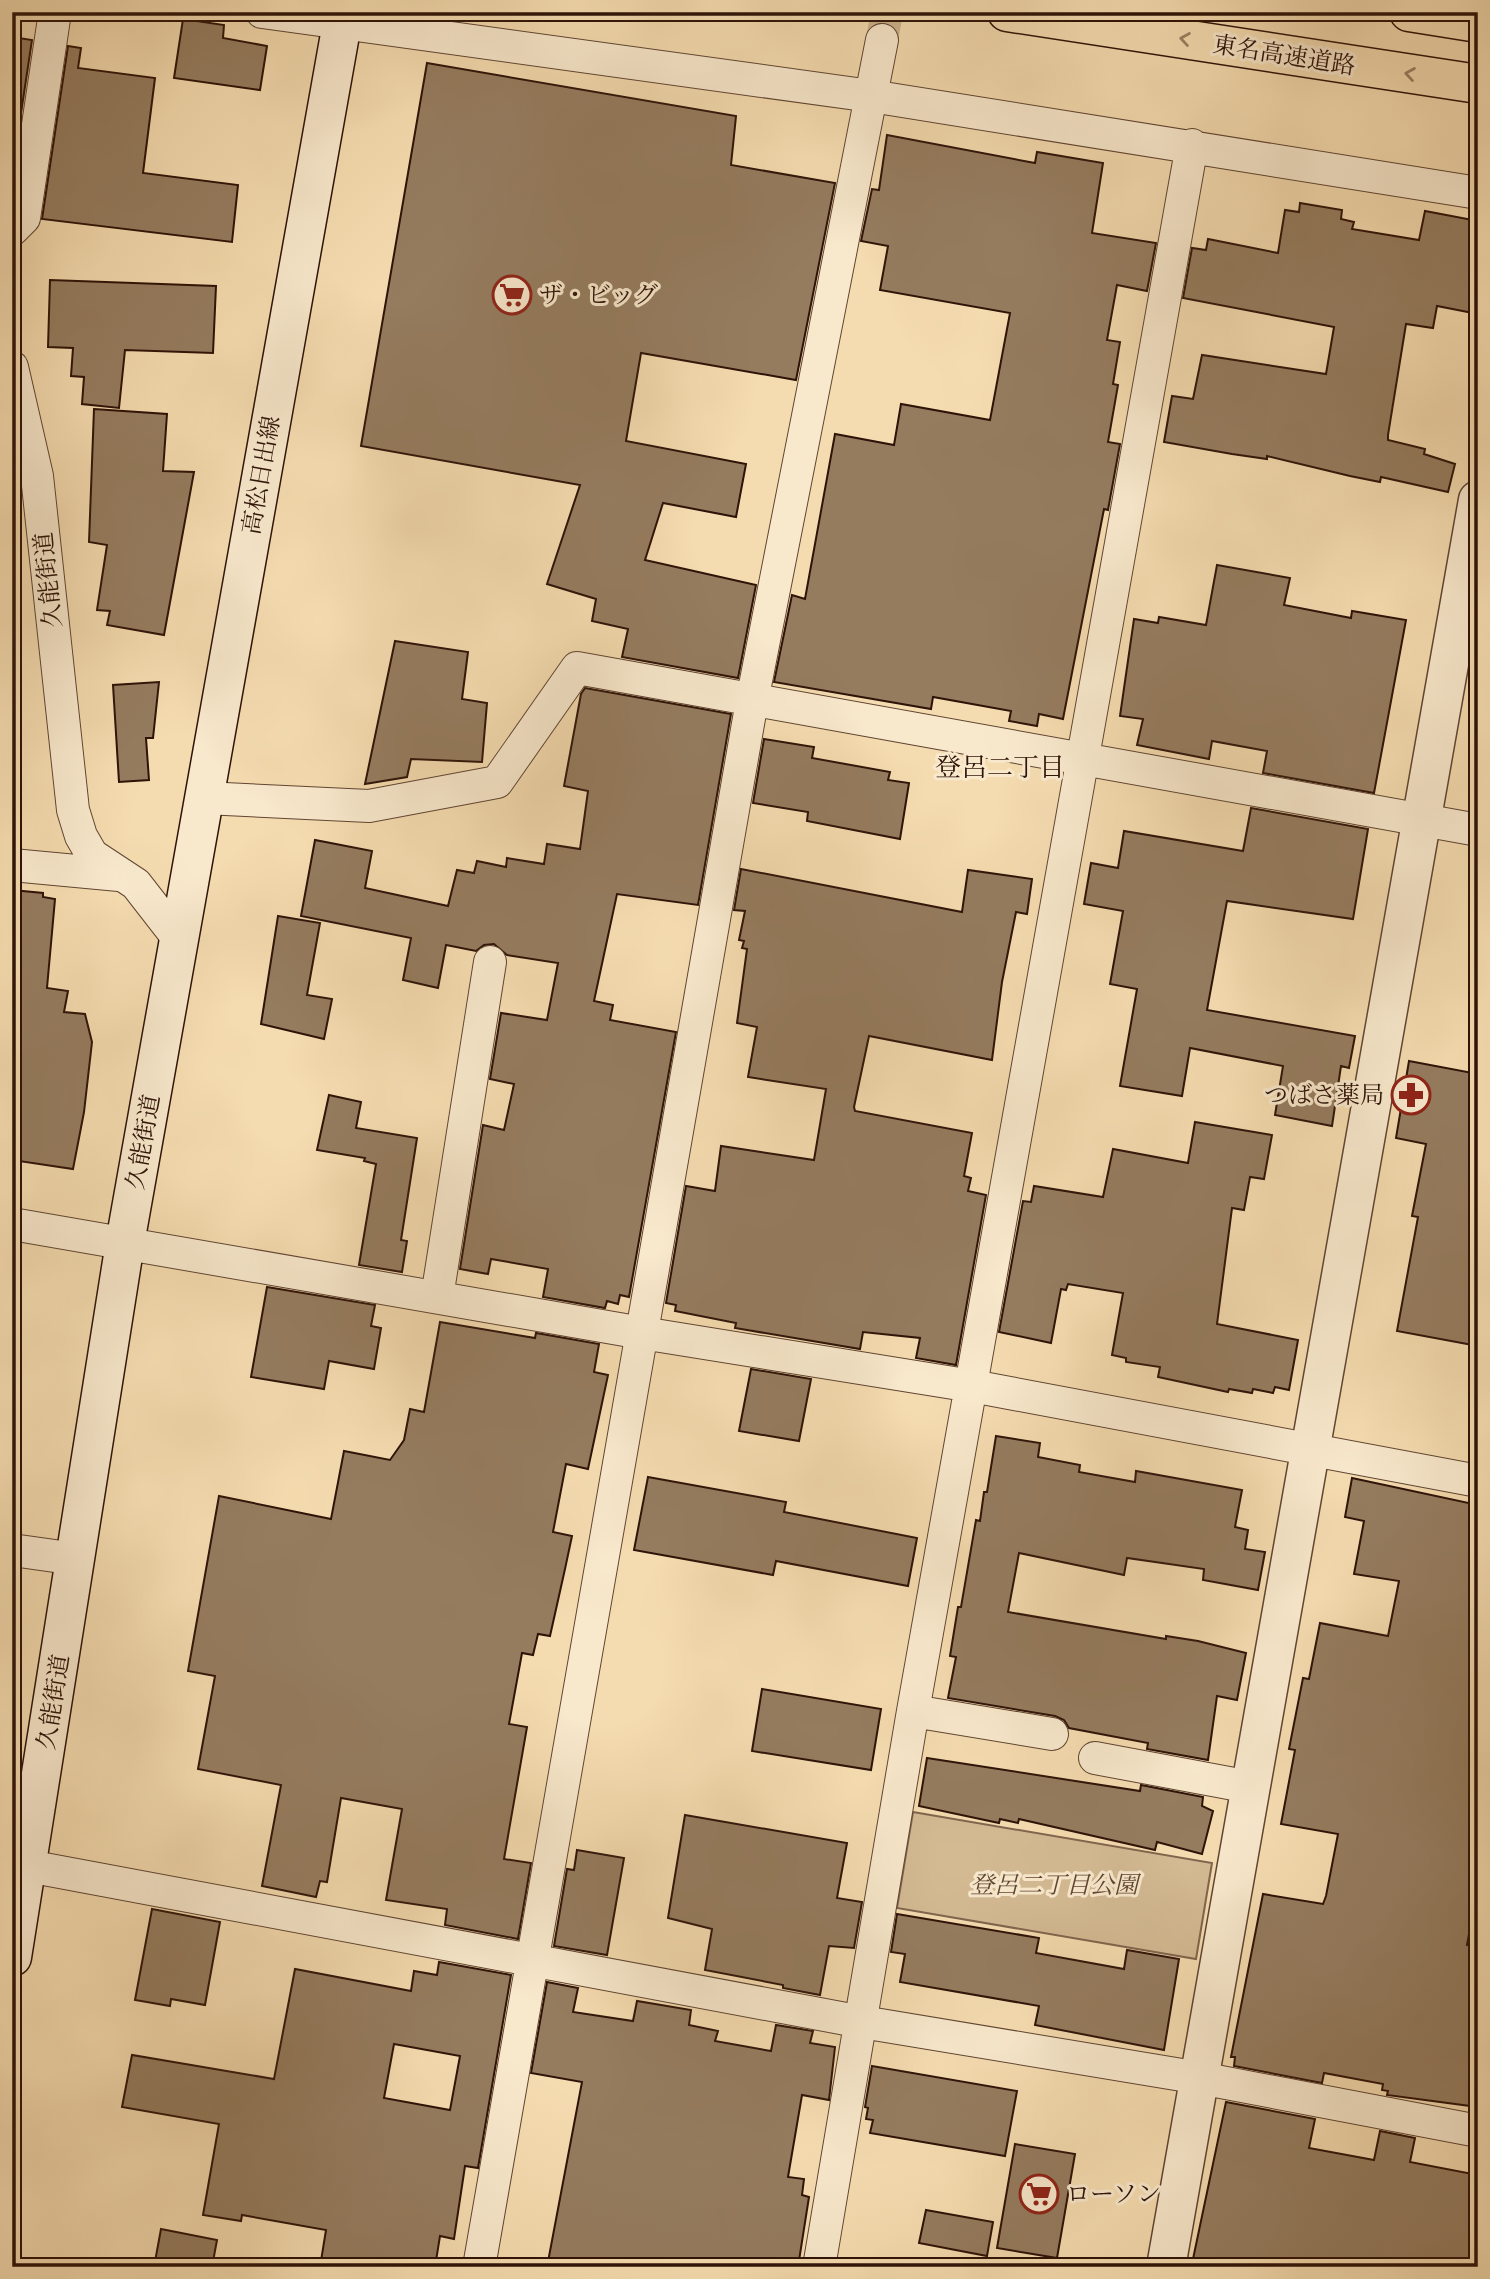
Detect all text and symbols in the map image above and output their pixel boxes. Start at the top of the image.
street label: 東名高速道路 [1210,29,1357,85]
one-way arrow [1179,32,1191,47]
one-way arrow [1404,67,1416,82]
supermarket icon: ザ・ビッグ [491,274,533,316]
place label: ザ・ビッグ [539,280,658,314]
street label: 高松日出線 [236,413,290,537]
street label: 久能街道 [28,530,72,629]
district label: 登呂二丁目 [935,751,1065,788]
pharmacy icon: つばさ薬局 [1390,1074,1432,1116]
place label: つばさ薬局 [1264,1080,1384,1114]
street label: 久能街道 [120,1092,170,1193]
street label: 久能街道 [31,1652,79,1752]
park label: 登呂二丁目公園 [970,1870,1142,1904]
supermarket icon: ローソン [1018,2173,1060,2215]
place label: ローソン [1066,2179,1161,2213]

